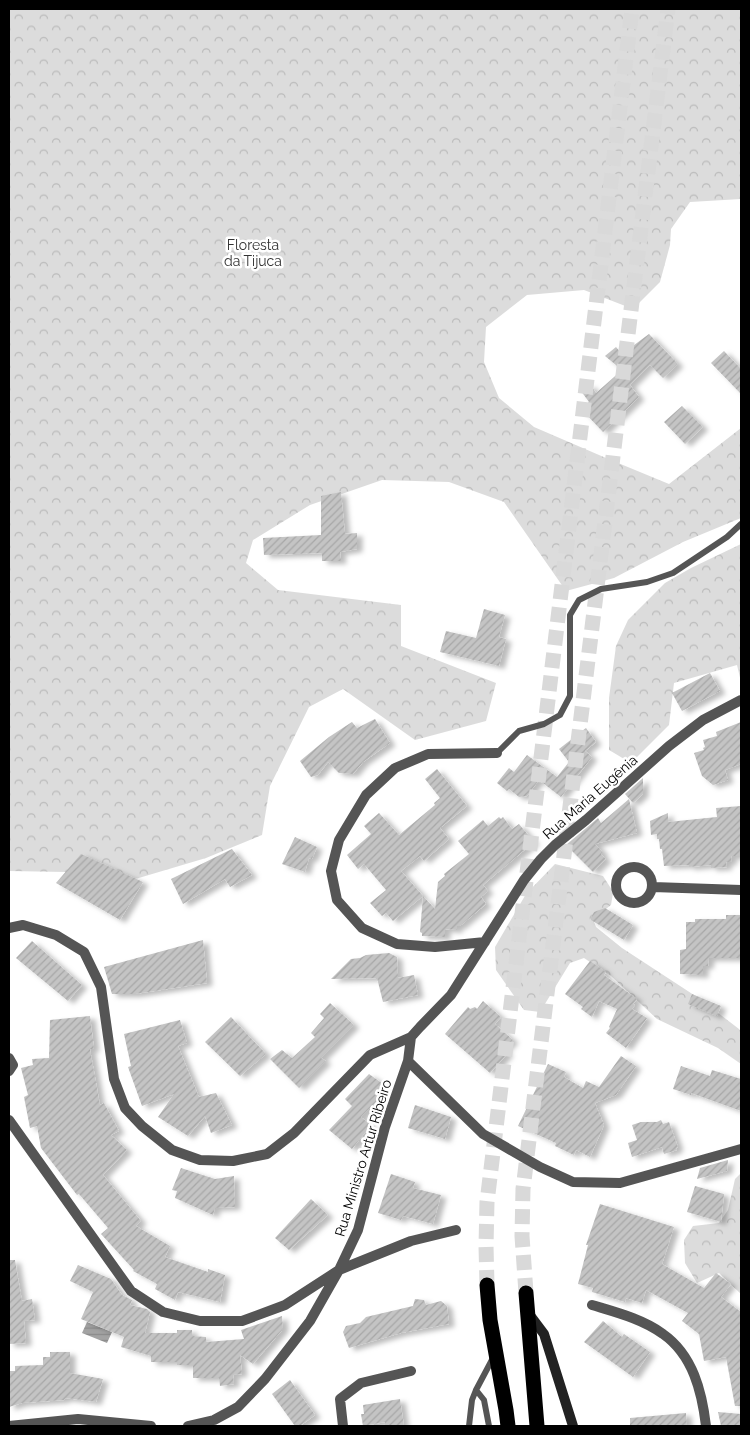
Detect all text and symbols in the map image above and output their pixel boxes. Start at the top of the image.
park label: Floresta da Tijuca [224,237,282,269]
street label: Rua Maria Eugênia [539,752,641,842]
street label: Rua Ministro Artur Ribeiro [331,1078,395,1238]

